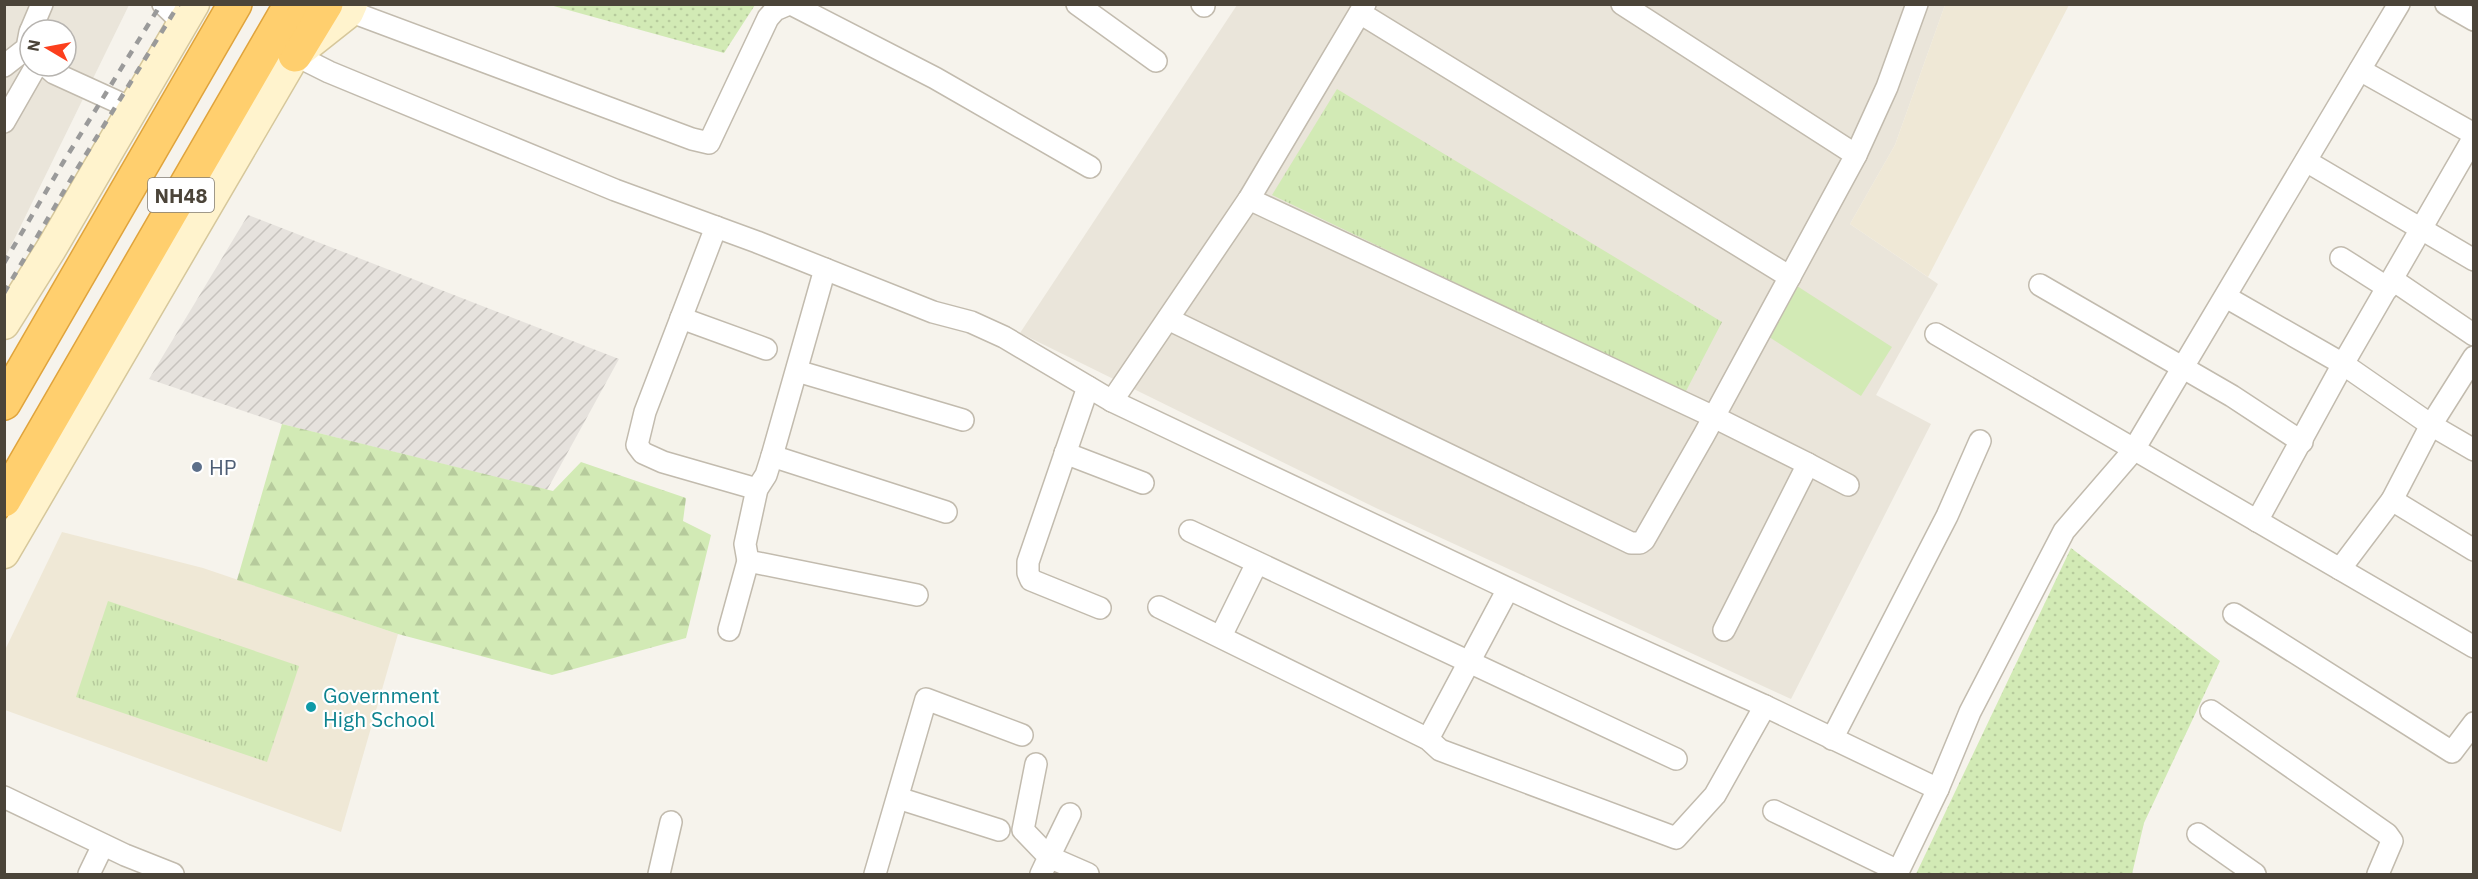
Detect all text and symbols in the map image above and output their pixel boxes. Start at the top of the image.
north arrow [18,18,78,78]
text: N [22,38,44,53]
road number: NH48 [148,178,214,212]
place label: HP [209,453,237,481]
marker: HP [190,460,204,474]
place label: Government High School [323,681,440,733]
marker: Government High School [304,700,318,714]

